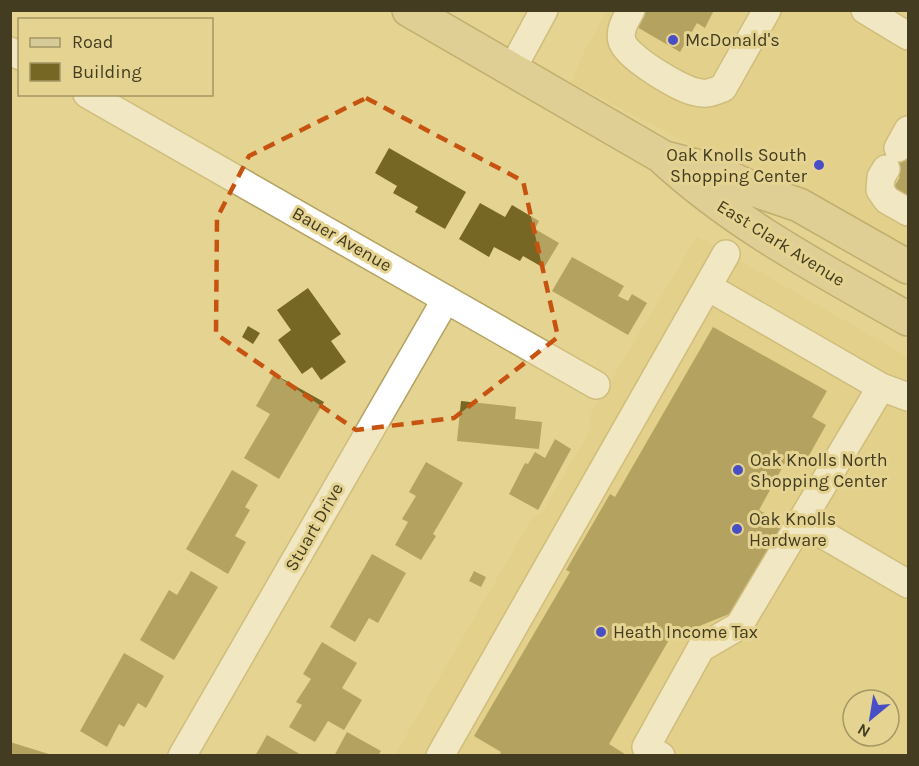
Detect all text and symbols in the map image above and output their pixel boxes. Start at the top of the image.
legend [18,18,213,96]
place label: McDonald's [685,29,780,51]
text: Road [72,31,113,53]
marker: McDonald's [666,33,680,47]
text: Building [72,61,142,83]
place label: Oak Knolls South Shopping Center [666,144,807,187]
marker: Oak Knolls South Shopping Center [812,158,826,172]
street label: East Clark Avenue [713,195,849,291]
street label: Bauer Avenue [288,202,396,276]
place label: Oak Knolls North Shopping Center [750,449,888,492]
marker: Oak Knolls North Shopping Center [731,463,745,477]
street label: Stuart Drive [280,479,348,575]
place label: Oak Knolls Hardware [749,508,836,551]
marker: Oak Knolls Hardware [730,522,744,536]
place label: Heath Income Tax [613,621,758,643]
marker: Heath Income Tax [594,625,608,639]
north arrow [841,688,901,748]
text: N [854,719,873,742]

